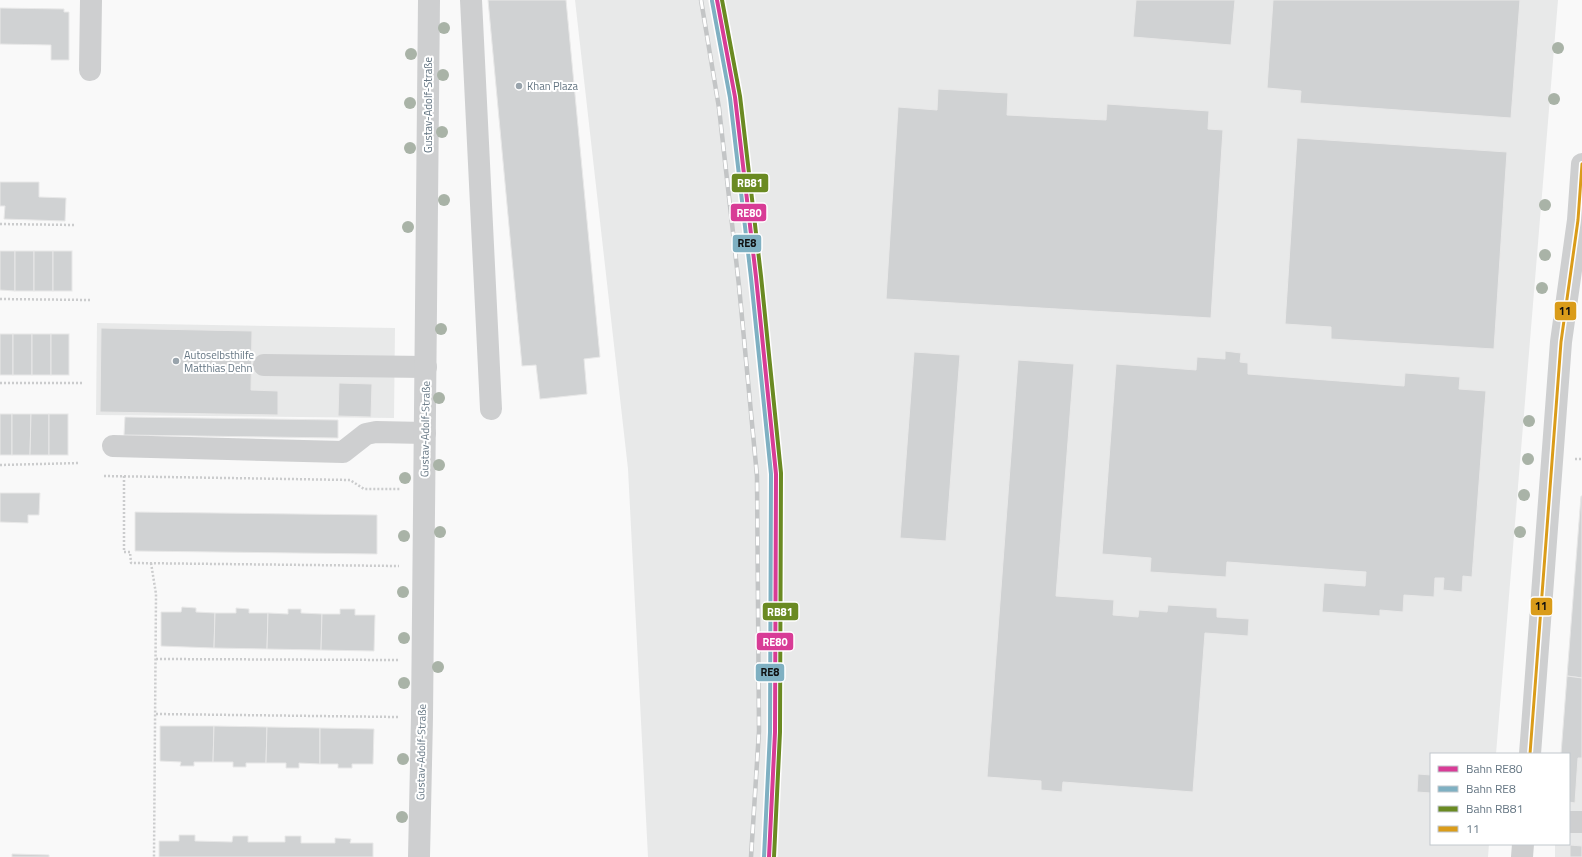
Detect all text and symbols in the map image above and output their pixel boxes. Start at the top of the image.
street label: Gustav-Adolf-Straße [420,56,436,153]
place label: Khan Plaza [527,78,579,94]
marker: Khan Plaza [514,81,524,91]
line badge: RB81 [731,173,769,193]
text: RB81 [737,175,763,191]
line badge: RE80 [730,203,767,222]
text: RE80 [736,205,762,221]
line badge: RE8 [732,234,762,253]
text: RE8 [737,235,757,251]
line badge: 11 [1554,301,1577,321]
text: 11 [1559,303,1571,319]
place label: Autoselbsthilfe Matthias Dehn [184,347,254,376]
marker: Autoselbsthilfe Matthias Dehn [171,356,181,366]
street label: Gustav-Adolf-Straße [416,380,434,477]
line badge: 11 [1530,597,1553,616]
text: 11 [1535,598,1547,614]
line badge: RB81 [762,602,799,621]
text: RB81 [767,604,793,620]
line badge: RE80 [756,632,794,651]
text: RE80 [762,634,788,650]
line badge: RE8 [755,663,785,682]
text: RE8 [760,664,780,680]
street label: Gustav-Adolf-Straße [412,703,430,800]
legend [1430,753,1570,845]
text: Bahn RE80 [1466,759,1523,778]
text: Bahn RE8 [1466,779,1516,798]
text: Bahn RB81 [1466,799,1523,818]
text: 11 [1466,819,1479,838]

